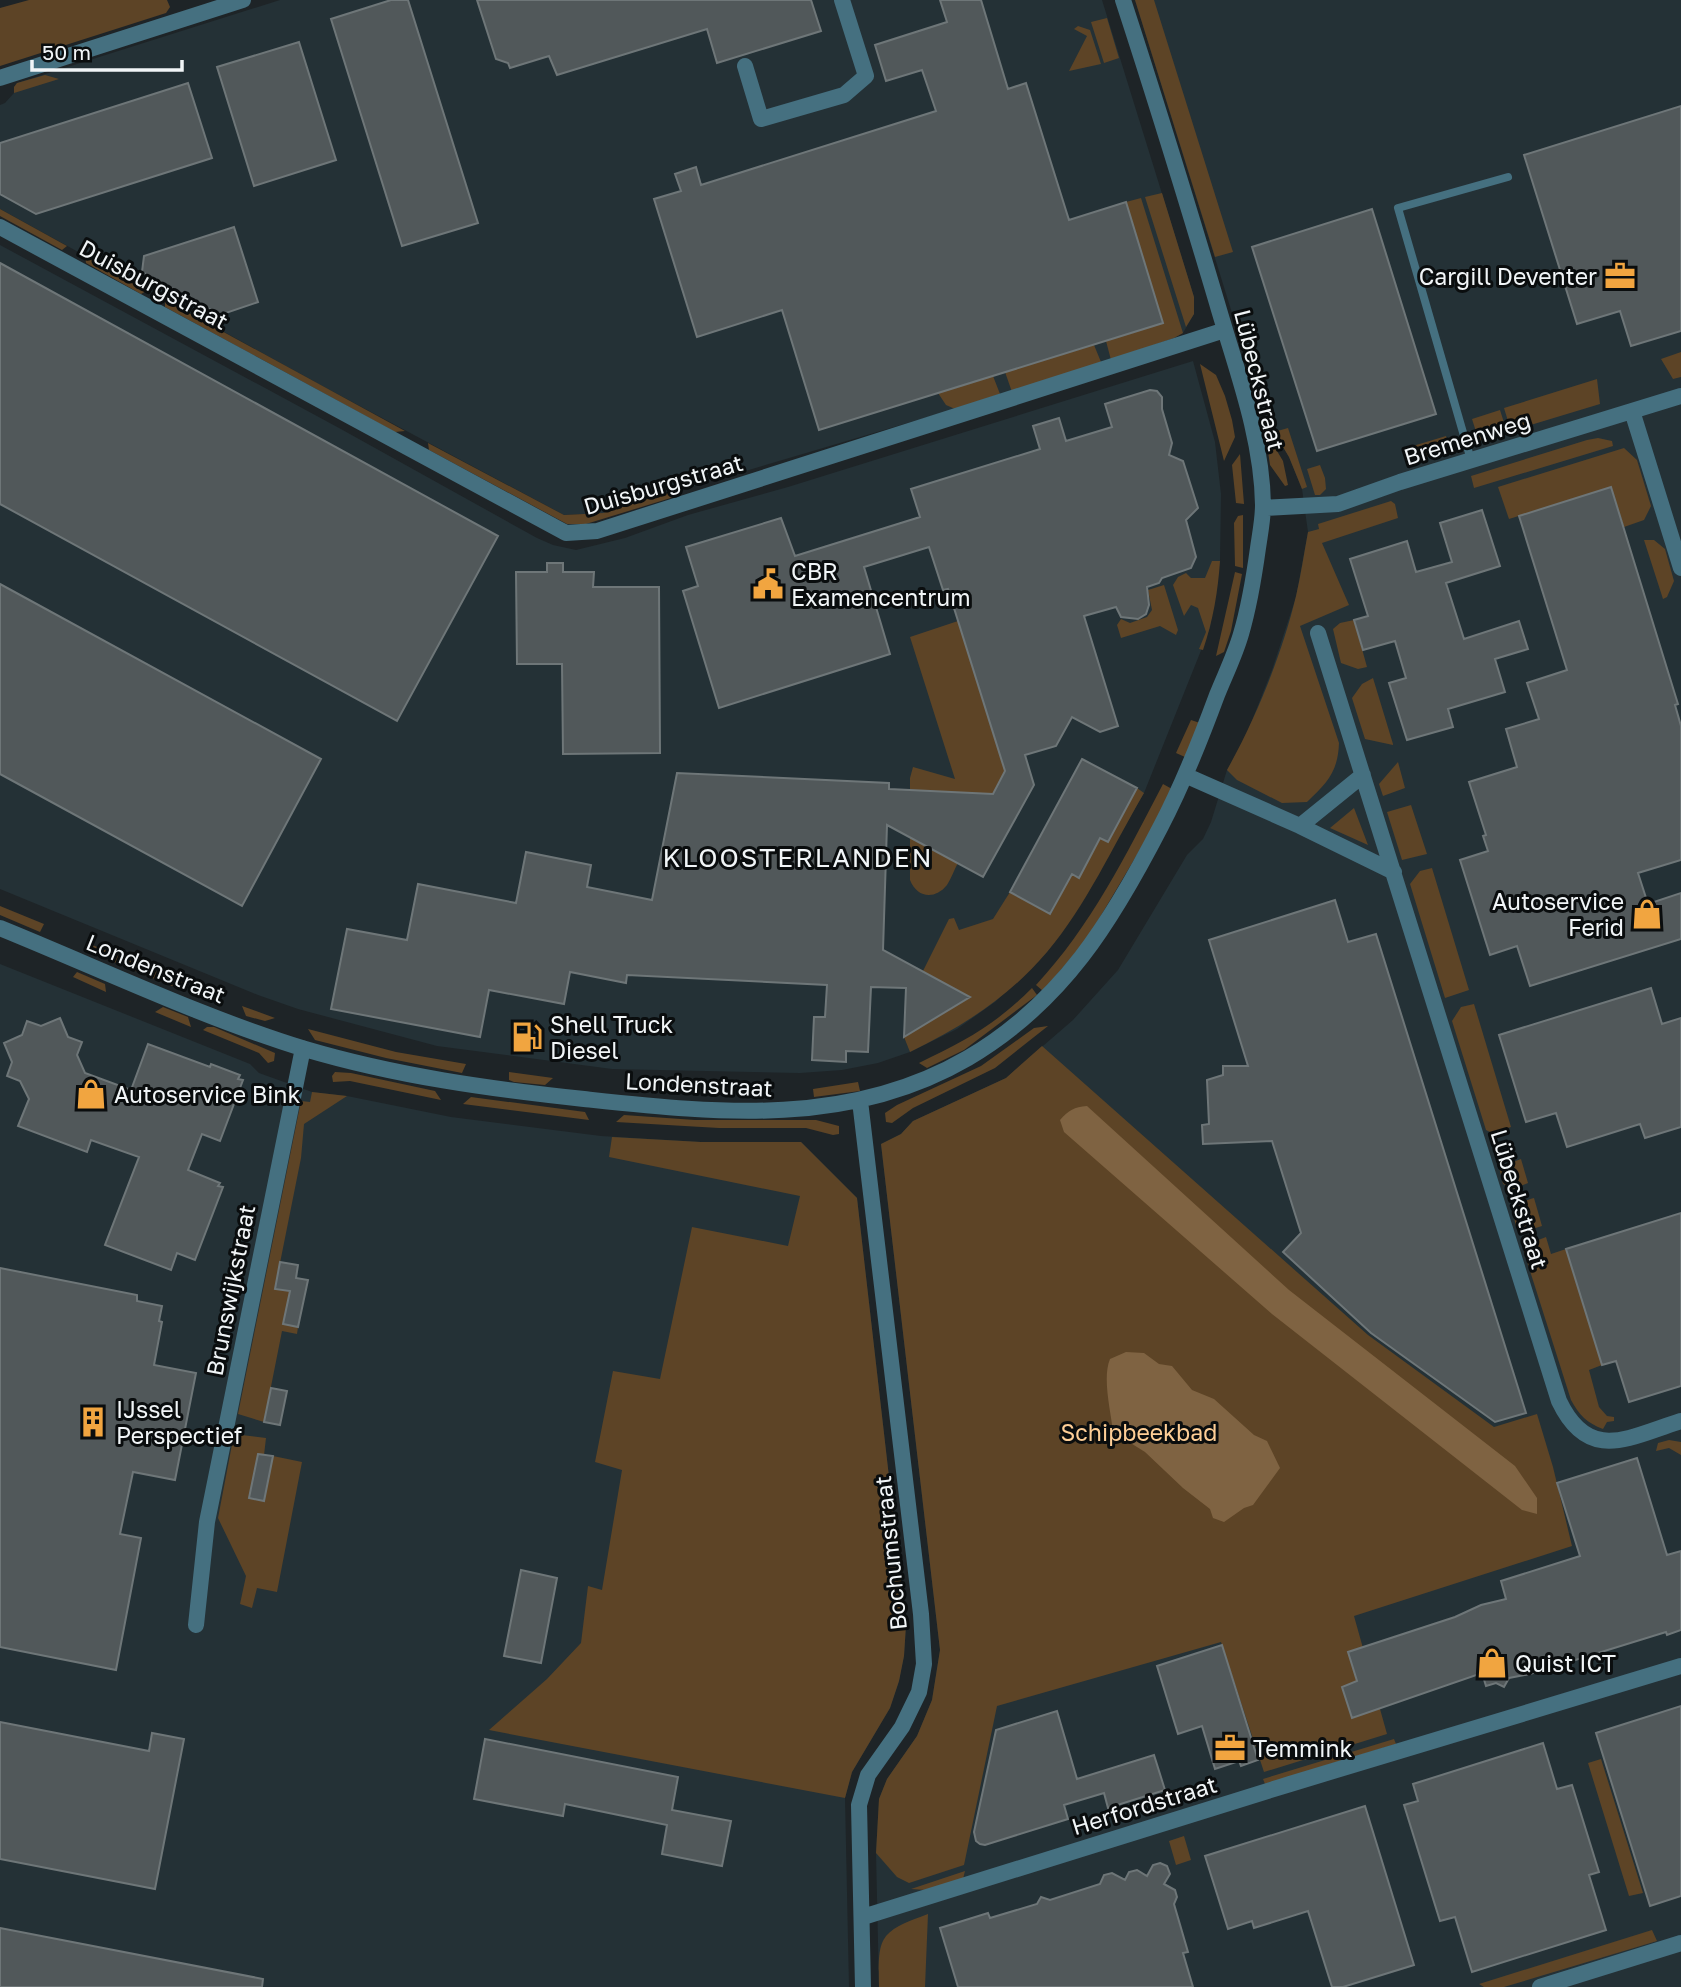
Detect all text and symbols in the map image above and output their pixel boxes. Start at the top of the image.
scale bar [32,28,182,72]
text: 50 m [42,39,91,65]
street label: Duisburgstraat [75,233,233,335]
office icon: Cargill Deventer [1603,259,1637,293]
place label: Cargill Deventer [1419,262,1597,290]
street label: Lübeckstraat [1229,306,1291,454]
street label: Bremenweg [1400,405,1534,471]
street label: Duisburgstraat [580,448,746,520]
place label: CBR Examencentrum [791,557,971,611]
public building icon: CBR Examencentrum [751,567,785,601]
district label: KLOOSTERLANDEN [663,842,933,873]
place label: Autoservice Ferid [1492,887,1624,941]
shop icon: Autoservice Ferid [1630,897,1664,931]
street label: Londenstraat [82,927,230,1009]
place label: Shell Truck Diesel [550,1010,673,1064]
fuel station icon: Shell Truck Diesel [510,1020,544,1054]
street label: Londenstraat [625,1066,773,1102]
shop icon: Autoservice Bink [74,1077,108,1111]
place label: Autoservice Bink [114,1080,300,1108]
street label: Lübeckstraat [1485,1126,1555,1272]
street label: Brunswijkstraat [200,1202,260,1378]
place label: IJssel Perspectief [116,1395,242,1449]
building icon: IJssel Perspectief [76,1405,110,1439]
park label: Schipbeekbad [1061,1418,1217,1446]
street label: Bochumstraat [868,1474,912,1632]
shop icon: Quist ICT [1475,1646,1509,1680]
place label: Quist ICT [1515,1649,1616,1677]
office icon: Temmink [1213,1731,1247,1765]
place label: Temmink [1253,1734,1353,1762]
street label: Herfordstraat [1068,1770,1220,1840]

